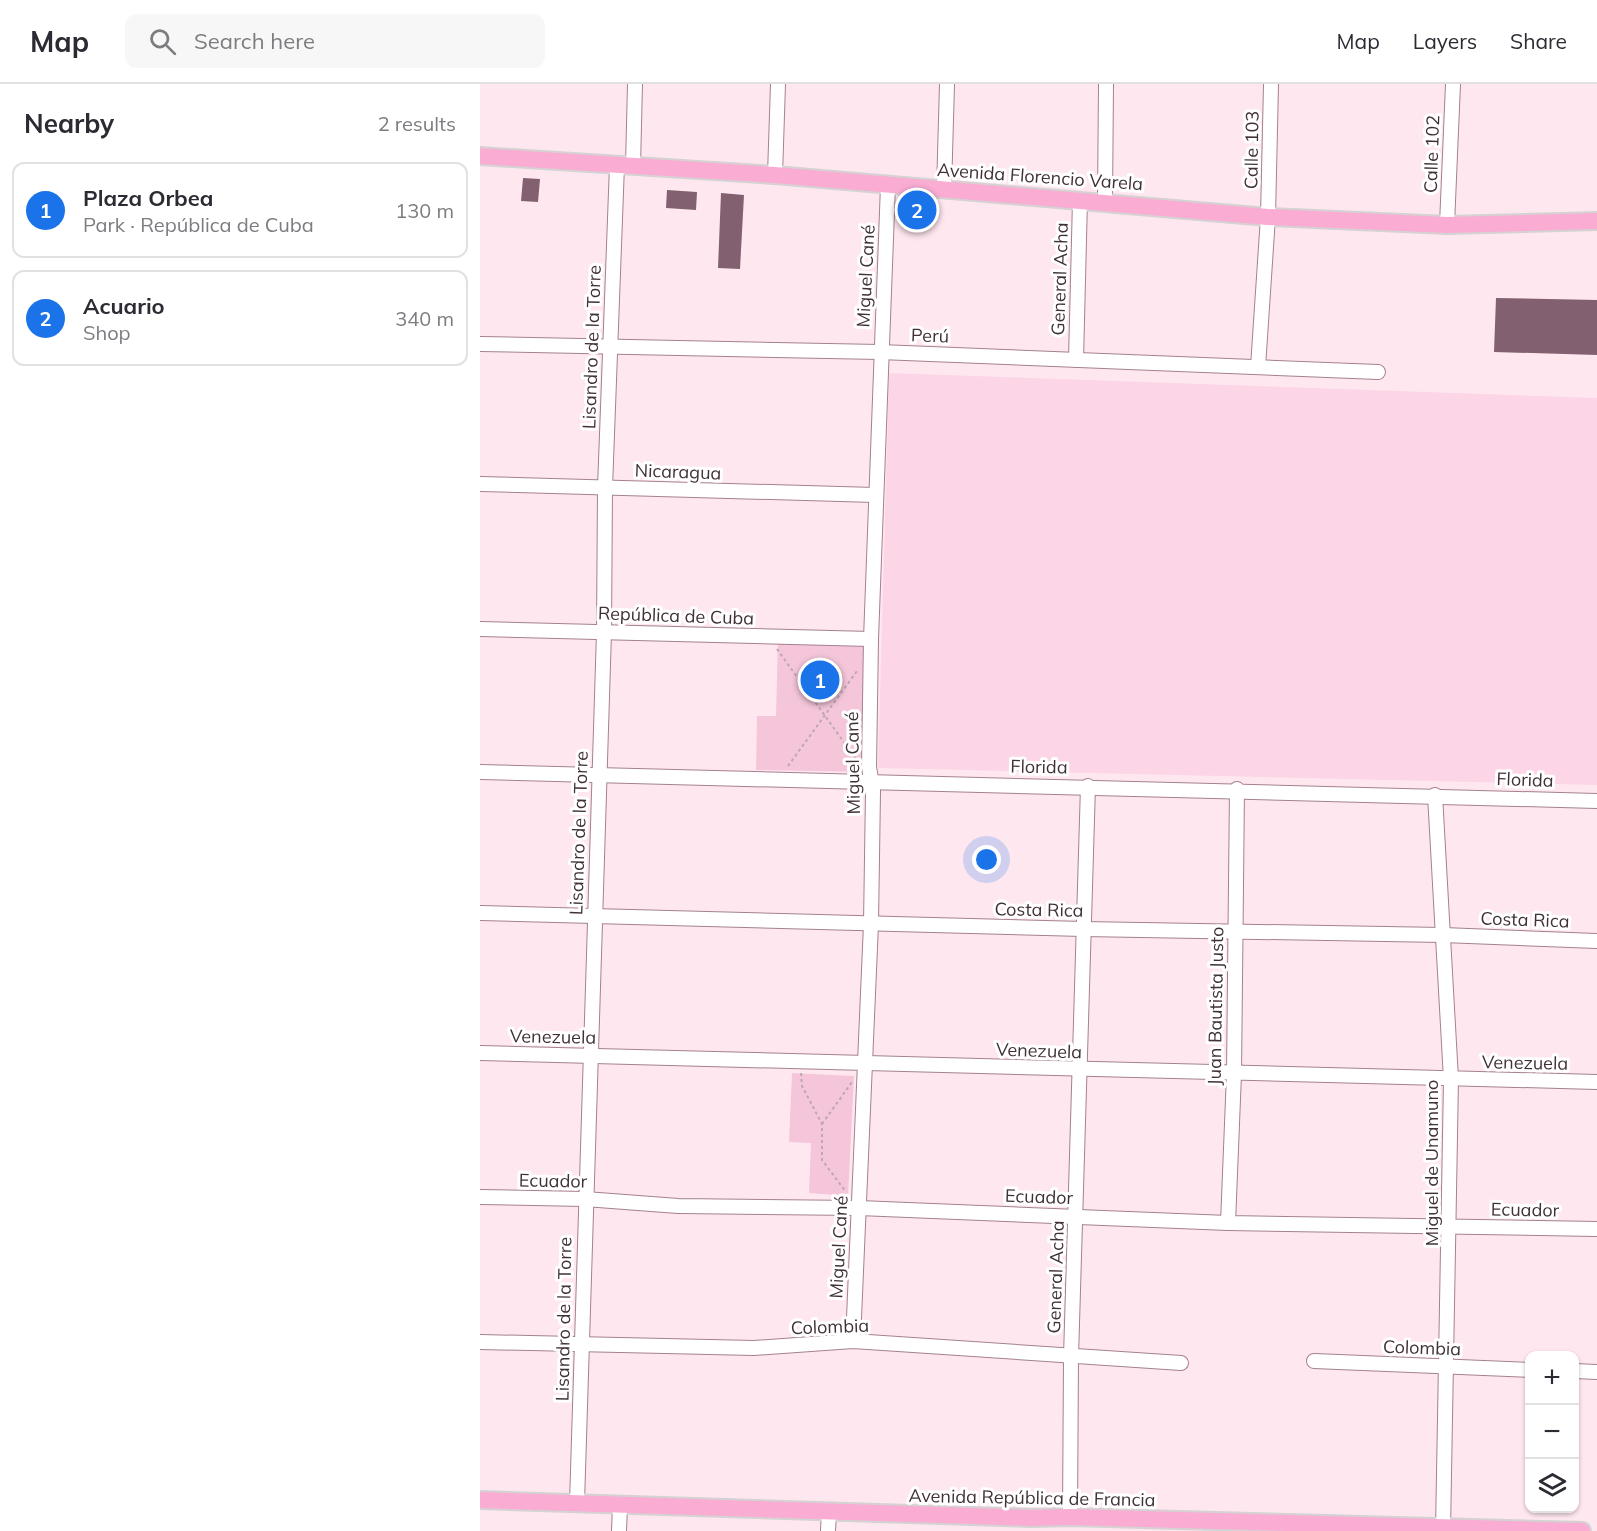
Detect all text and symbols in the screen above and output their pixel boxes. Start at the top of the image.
search box [125,14,545,68]
text: Map [30,24,89,59]
icon: search [146,25,179,58]
text: Search here [194,27,315,55]
text: Map [1337,28,1380,54]
text: Layers [1413,28,1477,54]
text: Share [1510,28,1567,54]
text: Nearby [24,107,114,140]
text: 2 results [378,111,456,136]
street label: Calle 103 [1239,111,1264,189]
street label: Calle 102 [1419,114,1444,194]
street label: Avenida Florencio Varela [936,158,1144,195]
text: Plaza Orbea [83,184,213,212]
pin: 2 [898,188,936,232]
text: 1 [40,198,52,223]
text: 130 m [395,198,454,223]
text: Park · República de Cuba [83,212,314,237]
street label: General Acha [1046,222,1073,336]
street label: Miguel Cané [851,224,880,328]
street label: Lisandro de la Torre [577,265,606,429]
text: Acuario [83,292,165,320]
text: 2 [40,306,52,331]
text: 340 m [395,306,454,331]
text: Shop [83,320,131,345]
street label: Perú [911,323,949,348]
street label: Nicaragua [634,458,722,485]
street label: República de Cuba [597,601,755,630]
pin: 1 [800,658,840,702]
street label: Miguel Cané [840,711,865,815]
street label: Lisandro de la Torre [564,751,593,915]
street label: Florida [1010,755,1068,778]
street label: Florida [1496,767,1554,792]
your location [972,845,1001,874]
street label: Costa Rica [994,897,1084,922]
street label: Costa Rica [1480,906,1570,933]
street label: Juan Bautista Justo [1203,926,1228,1086]
street label: Venezuela [510,1024,596,1049]
street label: Venezuela [996,1038,1082,1063]
street label: Venezuela [1482,1050,1568,1075]
street label: Miguel de Unamuno [1420,1080,1443,1246]
street label: Ecuador [519,1168,588,1193]
street label: Ecuador [1005,1184,1074,1209]
street label: Miguel Cané [824,1195,853,1299]
street label: Ecuador [1491,1197,1560,1222]
street label: General Acha [1042,1220,1069,1334]
street label: Lisandro de la Torre [551,1237,576,1401]
street label: Colombia [790,1314,869,1339]
street label: Colombia [1383,1335,1462,1360]
map controls [1525,1351,1579,1513]
button: + [1525,1351,1579,1405]
button: − [1525,1405,1579,1459]
button: layers [1525,1459,1579,1513]
street label: Avenida República de Francia [908,1484,1156,1511]

